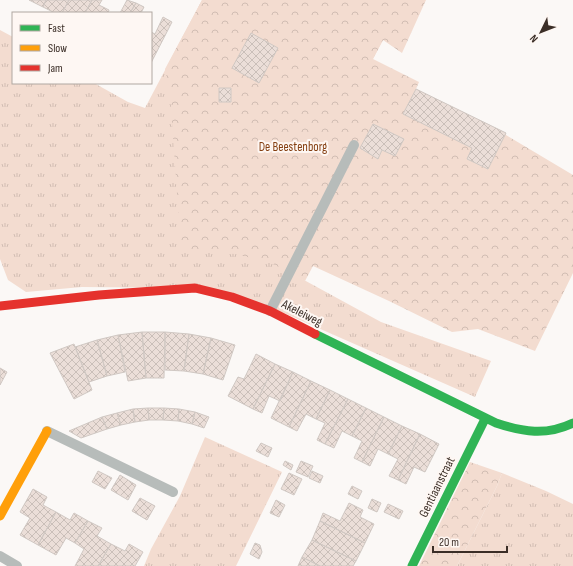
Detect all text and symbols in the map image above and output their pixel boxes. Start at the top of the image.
legend [12,12,152,84]
north arrow [521,12,561,52]
text: Fast [48,21,65,36]
text: N [527,32,541,45]
text: Slow [48,41,67,56]
text: Jam [47,61,63,76]
park label: De Beestenborg [259,139,327,155]
street label: Akeleiweg [278,296,325,330]
street label: Gentiaanstraat [415,454,459,520]
scale bar [433,528,507,554]
text: 20 m [439,535,459,550]

